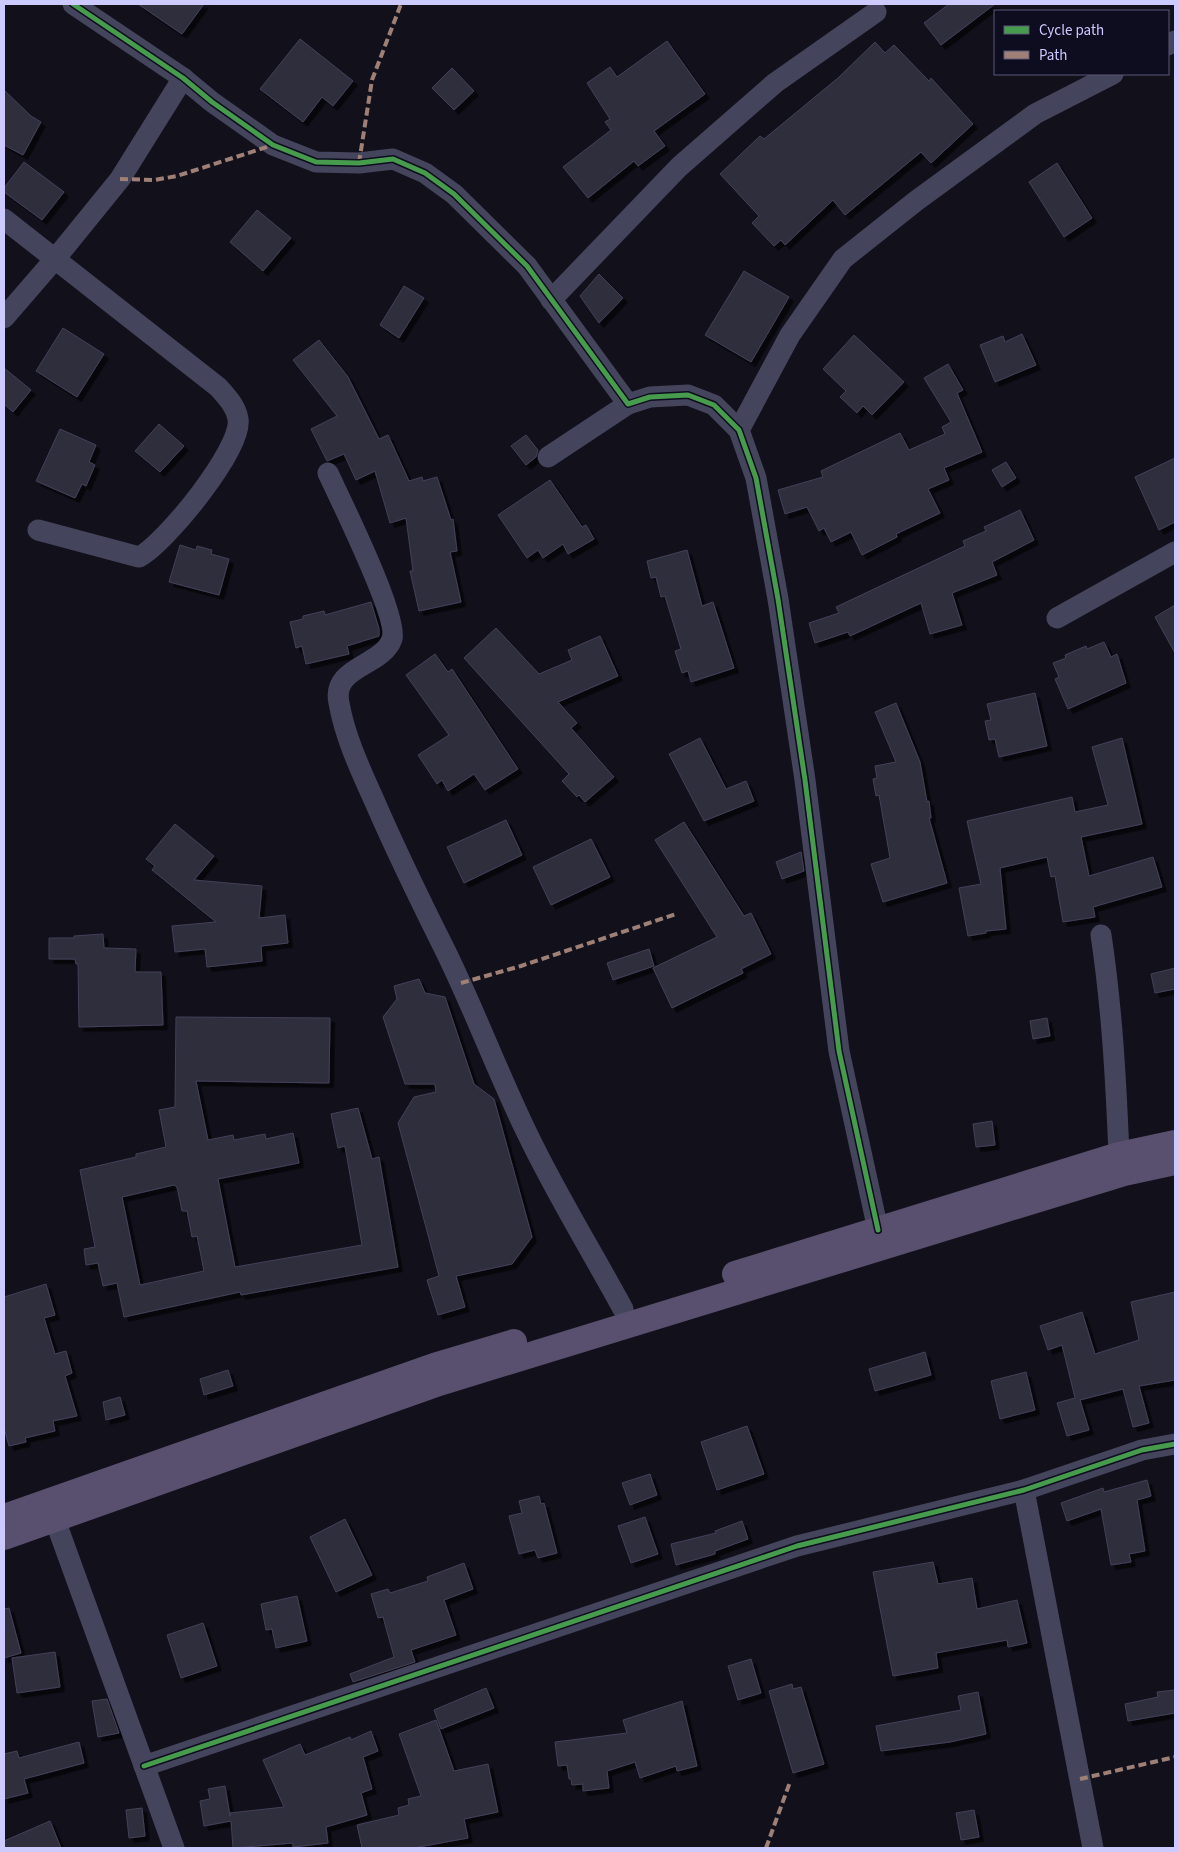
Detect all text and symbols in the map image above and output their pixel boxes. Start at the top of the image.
legend [994,10,1169,75]
text: Cycle path [1039,20,1104,41]
text: Path [1039,45,1067,66]

